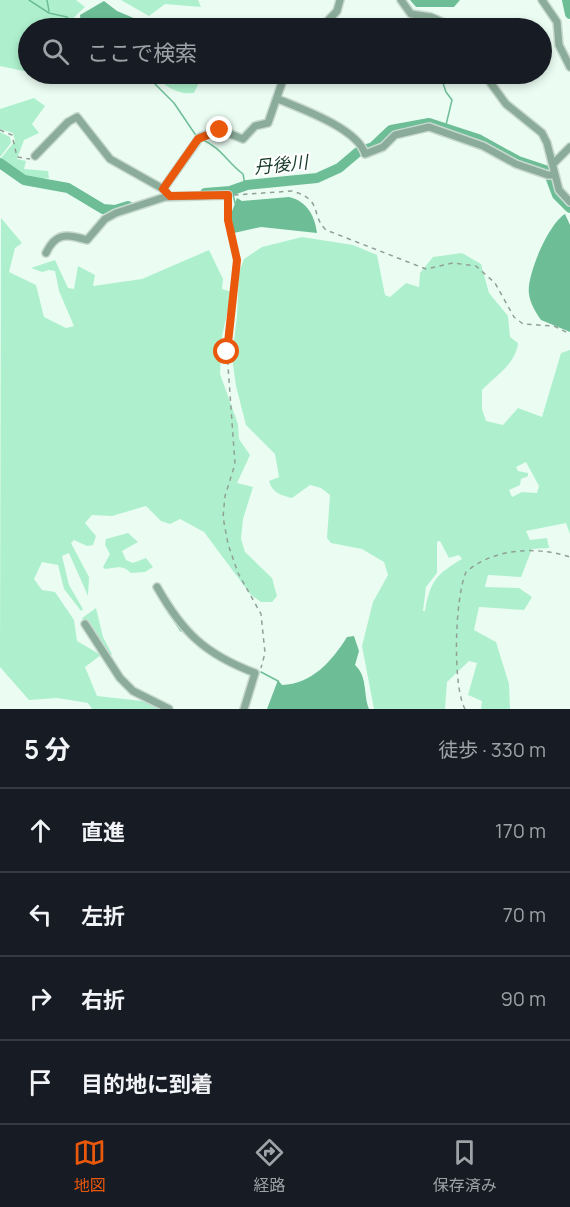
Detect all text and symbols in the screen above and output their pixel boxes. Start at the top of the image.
search box [18,18,552,84]
icon: search [39,35,72,68]
text: ここで検索 [87,38,197,68]
route end [206,116,232,142]
water label: 丹後川 [253,149,311,179]
route start [213,338,239,364]
text: 5 分 [24,731,70,767]
text: 徒歩 · 330 m [438,736,546,763]
icon: ahead [24,814,57,847]
text: 直進 [81,817,125,847]
text: 170 m [495,817,546,844]
icon: left [24,898,57,931]
text: 左折 [81,901,125,931]
text: 70 m [503,901,546,928]
icon: right [24,982,57,1015]
text: 右折 [81,985,125,1015]
text: 90 m [500,985,546,1012]
icon: arrive [24,1066,57,1099]
text: 目的地に到着 [81,1069,213,1099]
tab: 地図 [73,1136,106,1196]
tab: 経路 [253,1136,286,1196]
tab: 保存済み [433,1136,497,1196]

